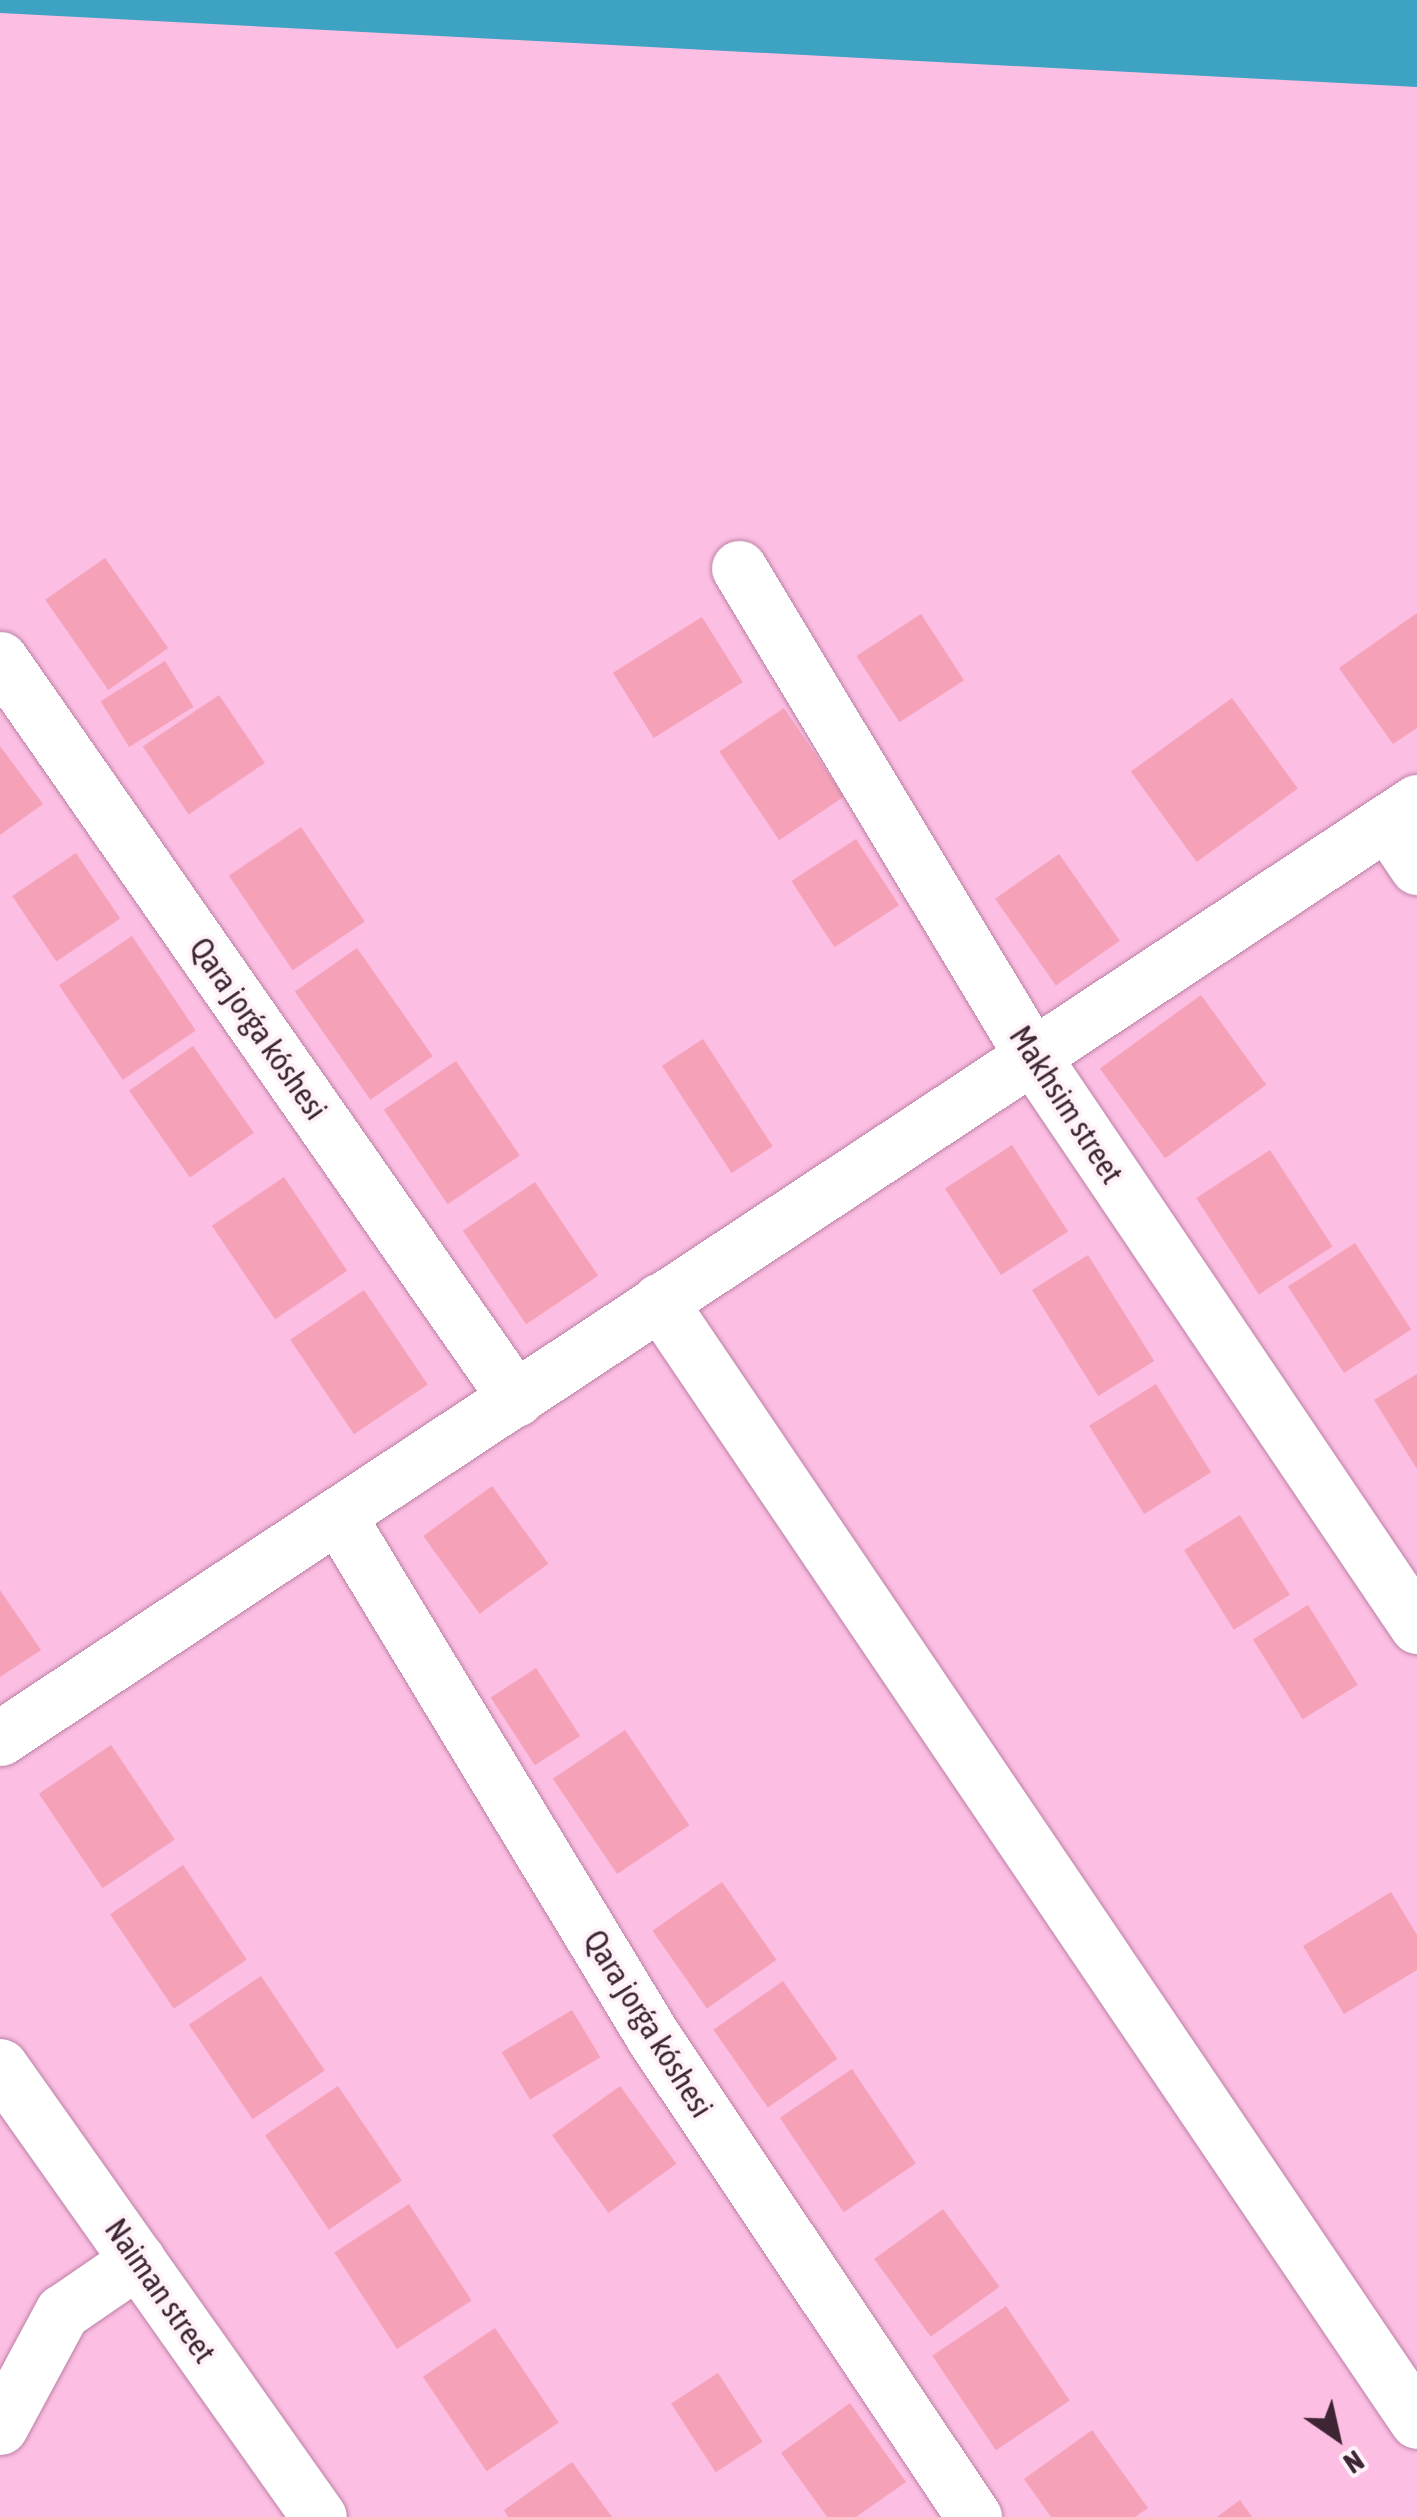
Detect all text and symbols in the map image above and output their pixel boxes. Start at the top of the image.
street label: Qara jorǵa kóshesi [181,931,335,1127]
street label: Makhsim street [1001,1019,1131,1191]
street label: Qara jorǵa kóshesi [575,1923,721,2125]
street label: Naiman street [96,2212,224,2370]
north arrow [1287,2387,1387,2487]
text: N [1338,2444,1370,2480]

